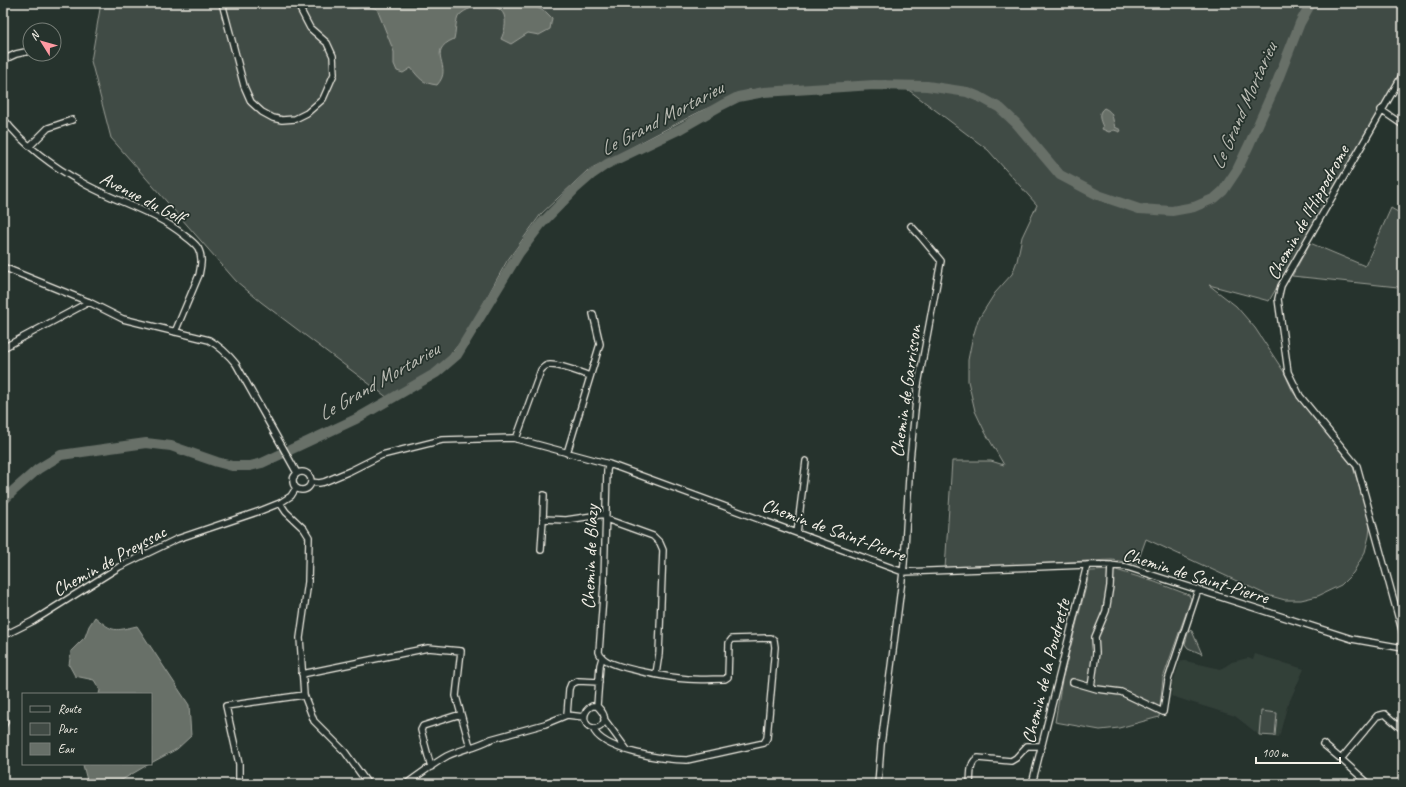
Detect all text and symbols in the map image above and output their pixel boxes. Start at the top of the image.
north arrow [22,22,62,62]
text: N [26,27,43,43]
water label: Le Grand Mortarieu [1204,36,1284,173]
water label: Le Grand Mortarieu [595,74,730,161]
street label: Chemin de l'Hippodrome [1261,139,1356,284]
street label: Avenue du Golf [96,166,193,232]
street label: Chemin de Garrisson [885,322,927,459]
water label: Le Grand Mortarieu [313,335,446,426]
street label: Chemin de Saint-Pierre [759,493,910,568]
street label: Chemin de Blazy [576,503,604,610]
street label: Chemin de Preyssac [48,519,171,602]
street label: Chemin de Saint-Pierre [1120,542,1273,610]
street label: Chemin de la Poudrette [1016,595,1076,746]
legend [22,693,152,765]
text: Route [58,701,82,717]
text: Parc [58,721,78,737]
scale bar [1256,739,1340,765]
text: Eau [58,741,76,757]
text: 100 m [1262,745,1289,761]

